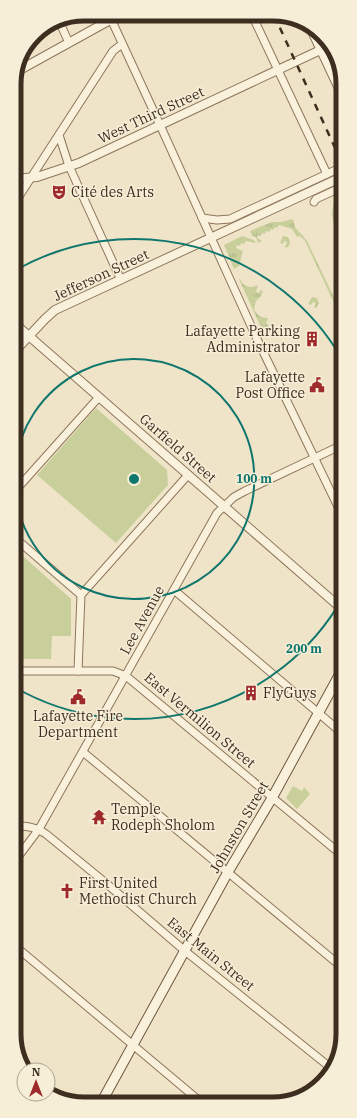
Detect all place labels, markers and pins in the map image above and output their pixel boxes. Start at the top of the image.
theatre icon: Cité des Arts [50,183,68,201]
place label: Cité des Arts [71,183,154,201]
place label: Lafayette Parking Administrator [185,322,301,356]
building icon: Lafayette Parking Administrator [303,330,321,348]
place label: Lafayette Post Office [235,368,305,402]
public building icon: Lafayette Post Office [308,376,326,394]
centre of rings [127,472,141,486]
building icon: FlyGuys [242,684,260,702]
place label: FlyGuys [263,684,317,702]
public building icon: Lafayette Fire Department [69,688,87,706]
place label: Lafayette Fire Department [33,707,123,741]
place label: Temple Rodeph Sholom [111,800,215,834]
temple icon: Temple Rodeph Sholom [90,808,108,826]
place label: First United Methodist Church [79,874,197,908]
church icon: First United Methodist Church [58,882,76,900]

